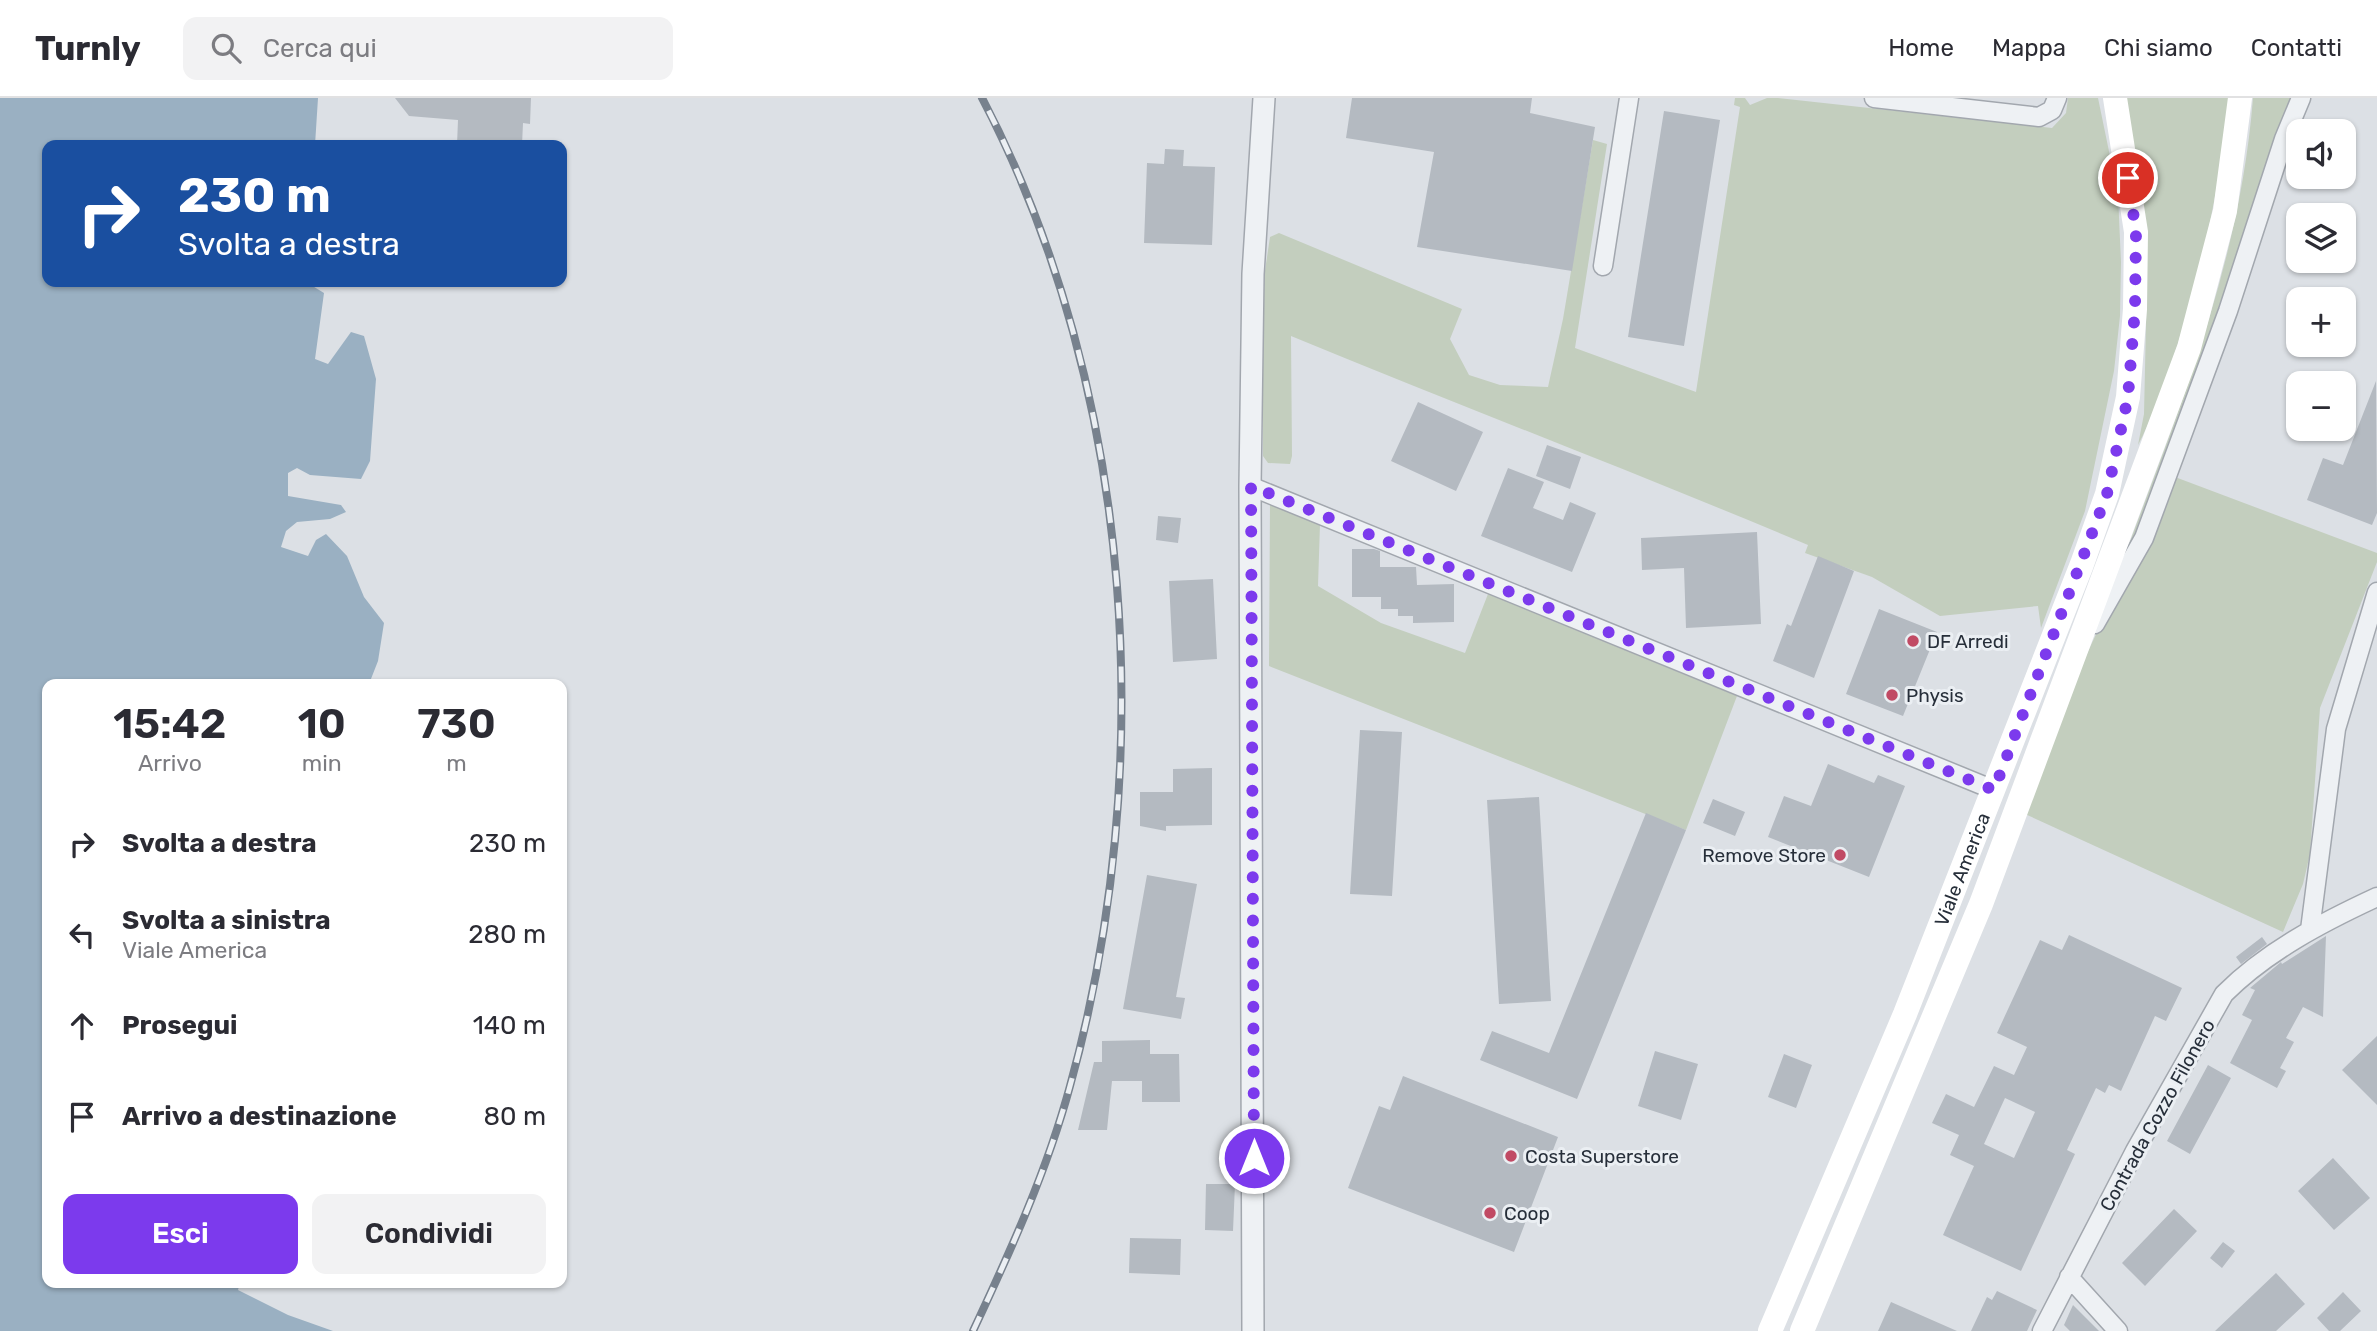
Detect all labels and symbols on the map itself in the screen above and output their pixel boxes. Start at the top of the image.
pin [2098,148,2158,208]
place label: DF Arredi [1927,630,2009,653]
marker: DF Arredi [1905,633,1921,649]
place label: Physis [1906,684,1964,707]
marker: Physis [1884,687,1900,703]
street label: Viale America [1930,809,1995,930]
place label: Remove Store [1702,844,1826,867]
marker: Remove Store [1832,847,1848,863]
street label: Contrada Cozzo Filonero [2095,1015,2220,1215]
position arrow [1217,1121,1291,1195]
place label: Costa Superstore [1525,1145,1679,1168]
marker: Costa Superstore [1503,1148,1519,1164]
place label: Coop [1504,1202,1550,1225]
marker: Coop [1482,1205,1498,1221]

